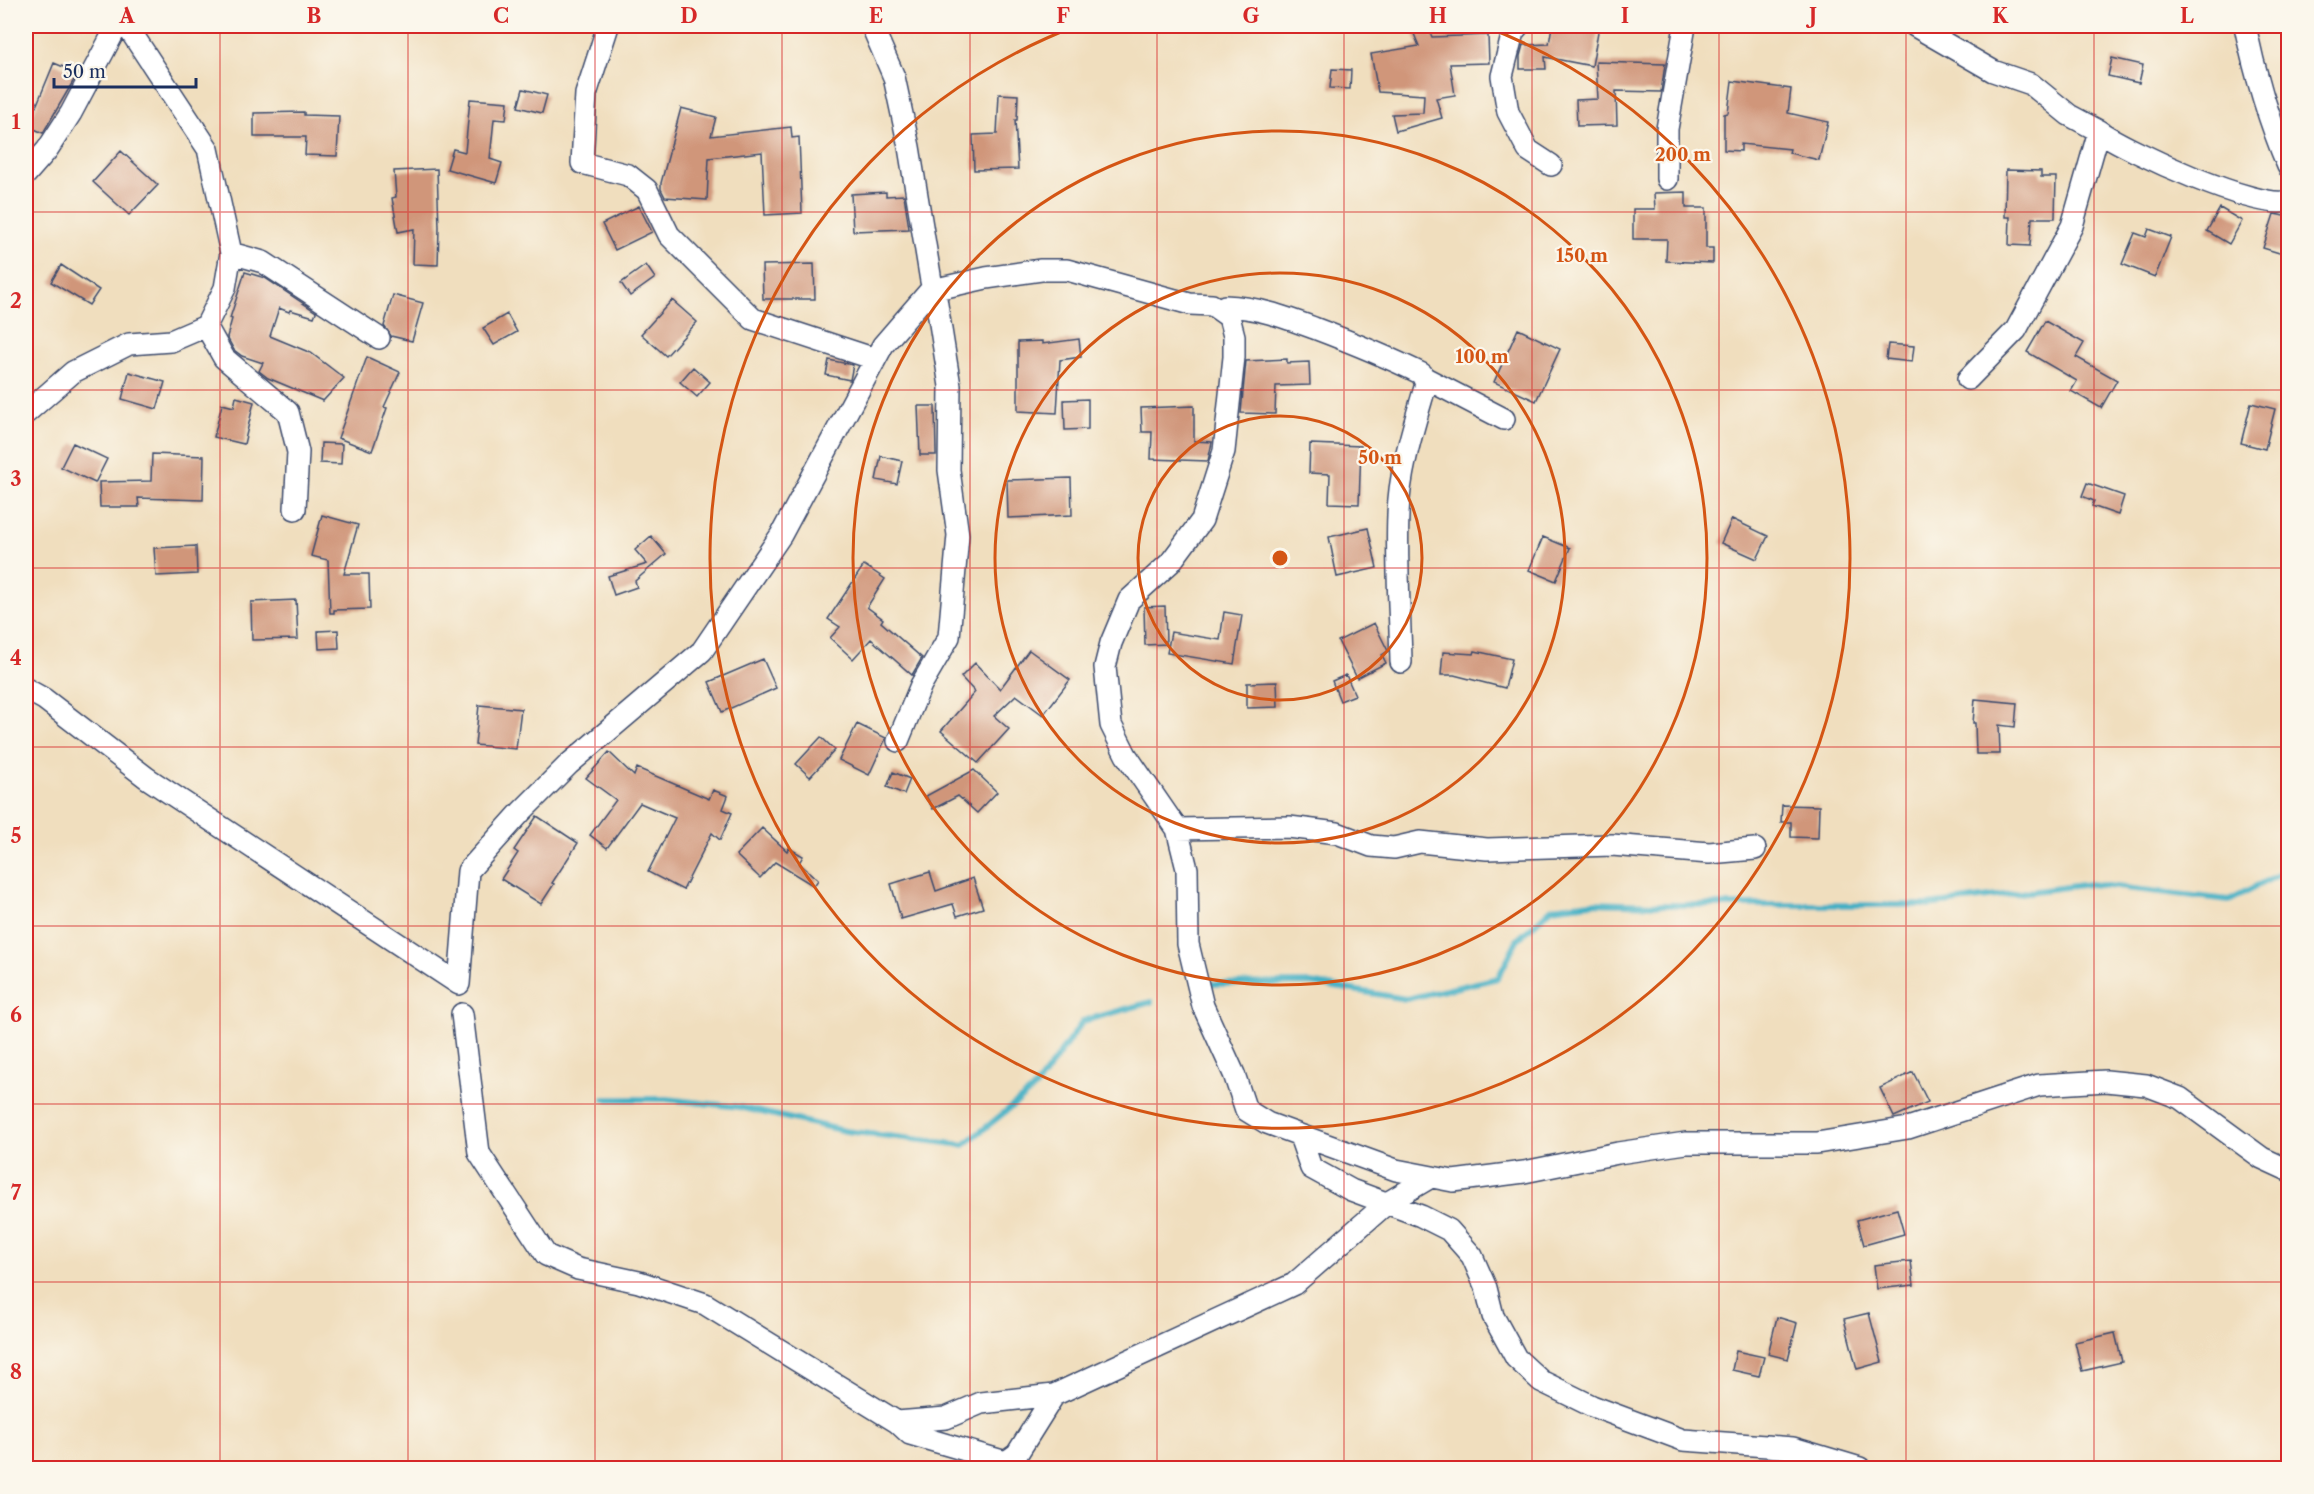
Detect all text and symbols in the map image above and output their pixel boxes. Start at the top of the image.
text: A [118,4,135,28]
text: B [307,4,322,28]
text: C [493,4,509,28]
text: D [680,4,698,28]
text: E [869,4,883,28]
text: F [1056,4,1070,28]
text: G [1243,4,1260,28]
text: H [1429,4,1447,28]
text: I [1621,4,1629,28]
text: J [1805,4,1817,28]
text: K [1992,4,2009,28]
text: L [2180,4,2194,28]
scale bar [54,51,196,89]
text: 50 m [63,61,106,83]
text: 1 [12,110,21,134]
text: 200 m [1655,144,1711,166]
text: 150 m [1556,245,1608,267]
text: 2 [10,289,22,313]
text: 100 m [1455,346,1509,368]
text: 50 m [1358,447,1402,469]
text: 3 [10,467,22,491]
centre of rings [1270,548,1290,568]
text: 4 [10,646,22,670]
text: 5 [10,824,22,848]
text: 6 [10,1003,22,1027]
text: 7 [11,1181,22,1205]
text: 8 [10,1360,22,1384]

